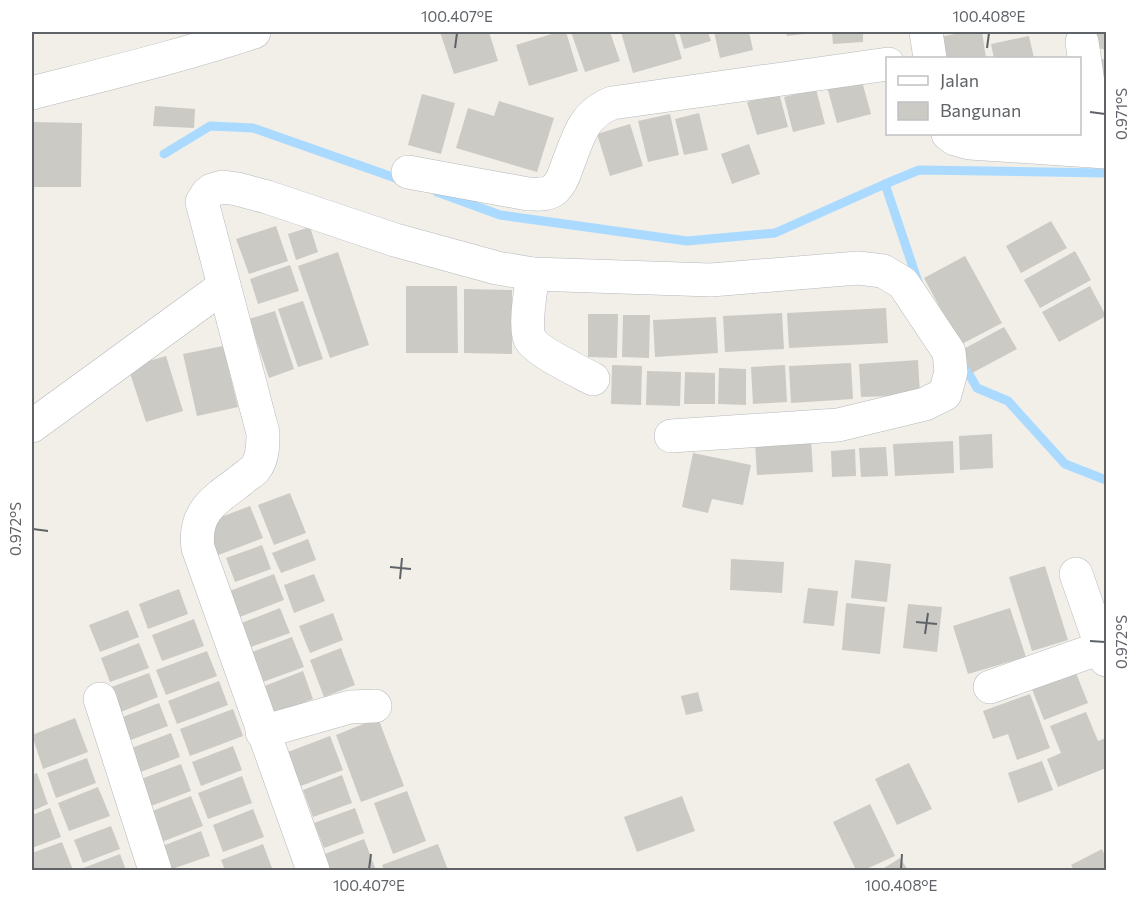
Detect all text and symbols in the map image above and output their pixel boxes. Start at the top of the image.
text: 100.407°E [421,7,493,25]
text: 100.408°E [953,7,1026,25]
legend [886,57,1081,135]
text: Jalan [940,69,979,91]
text: 0.971°S [1112,88,1130,140]
text: Bangunan [940,99,1021,121]
text: 0.972°S [6,502,24,556]
text: 0.972°S [1112,615,1130,669]
text: 100.407°E [333,876,405,894]
text: 100.408°E [865,876,938,894]

